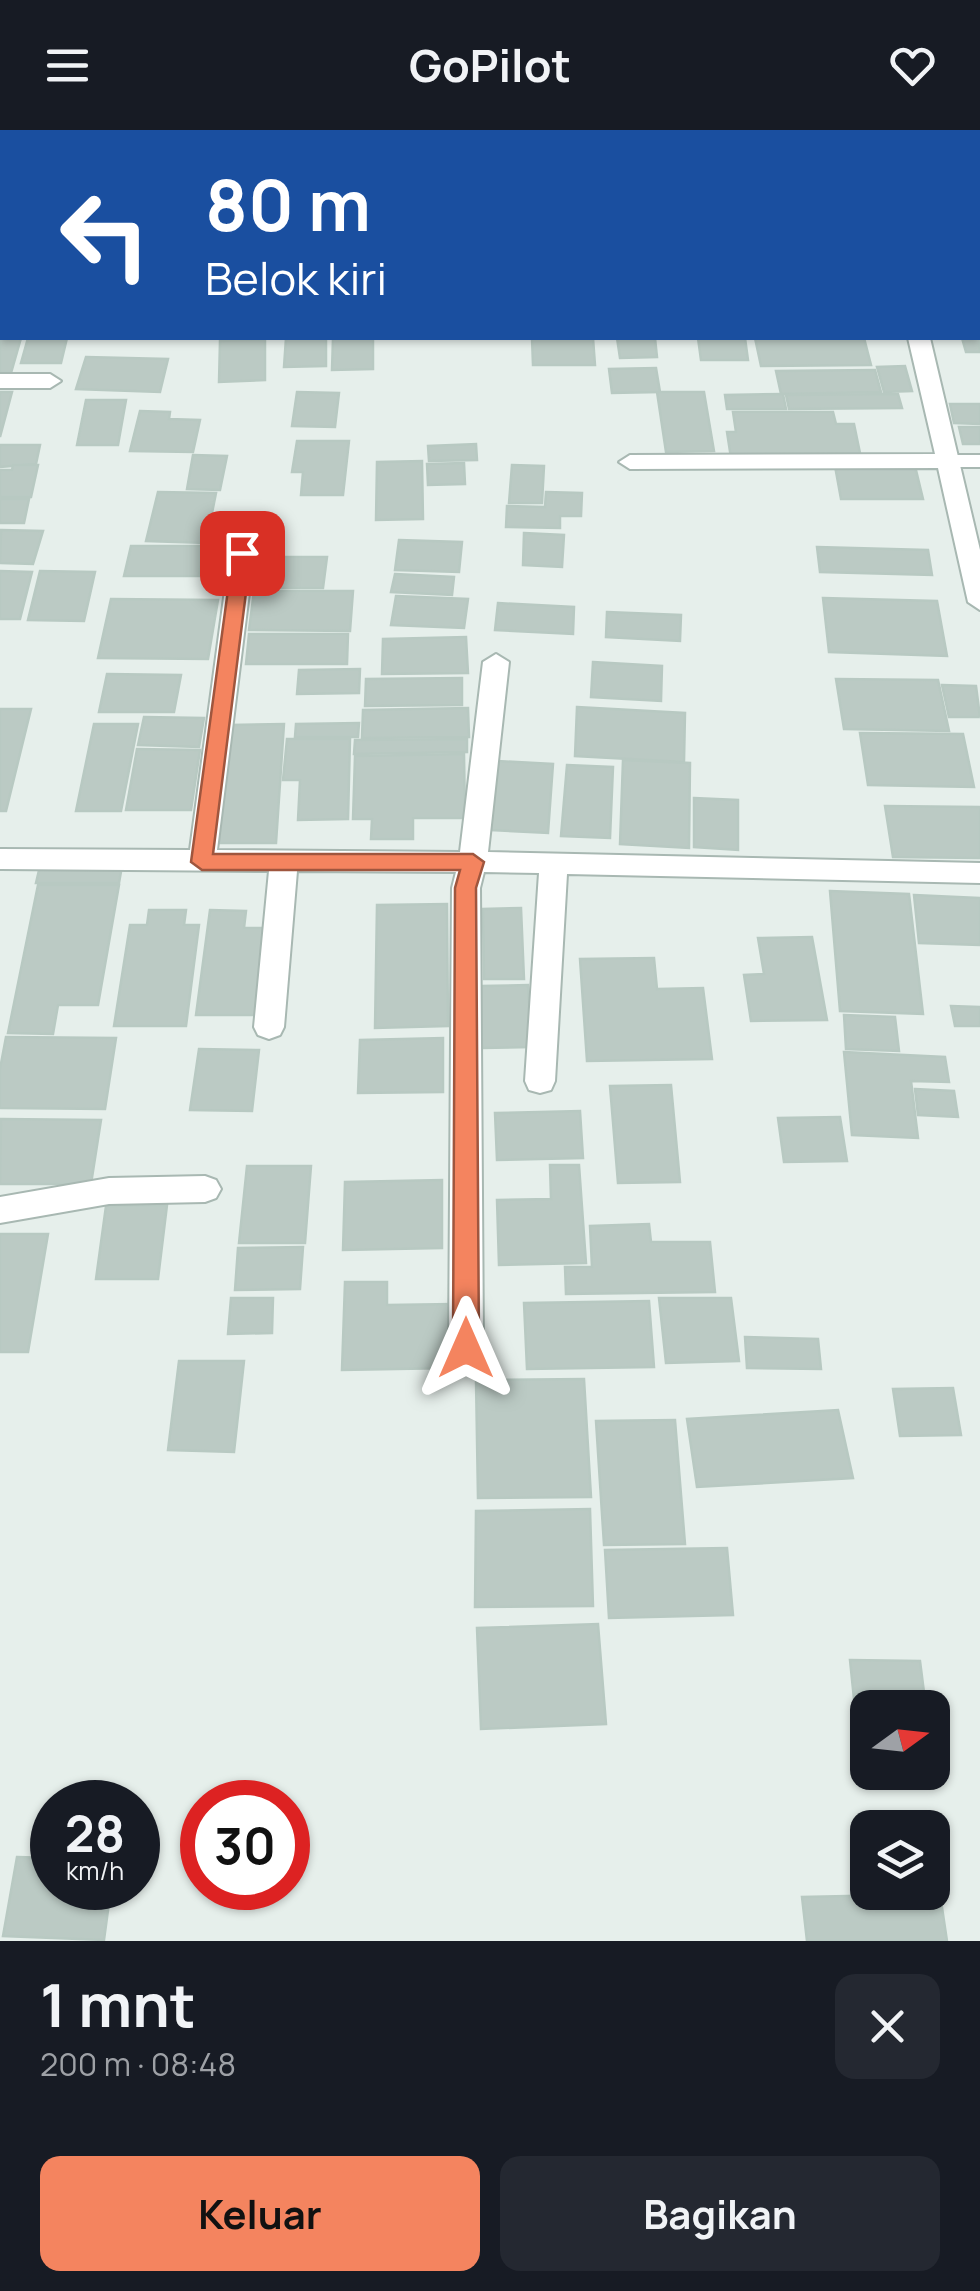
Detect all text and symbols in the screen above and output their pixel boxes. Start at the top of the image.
text: GoPilot [409,34,571,96]
icon: menu [40,38,95,93]
icon: heart [885,38,940,93]
text: 80 m [205,156,371,252]
icon: left [40,170,170,300]
text: Belok kiri [205,247,387,309]
pin [200,511,285,596]
icon: arrive [215,526,270,581]
position arrow [414,1296,518,1400]
north arrow [850,1690,950,1790]
map controls [850,1690,950,1910]
speed limit sign: 30 [180,1780,310,1910]
text: 28 [65,1799,125,1867]
button: layers [850,1810,950,1910]
text: km/h [66,1853,124,1888]
text: 1 mnt [40,1963,196,2045]
button: close [835,1974,940,2079]
text: 200 m · 08:48 [40,2042,236,2086]
button: Keluar [40,2156,480,2271]
button: Bagikan [500,2156,940,2271]

